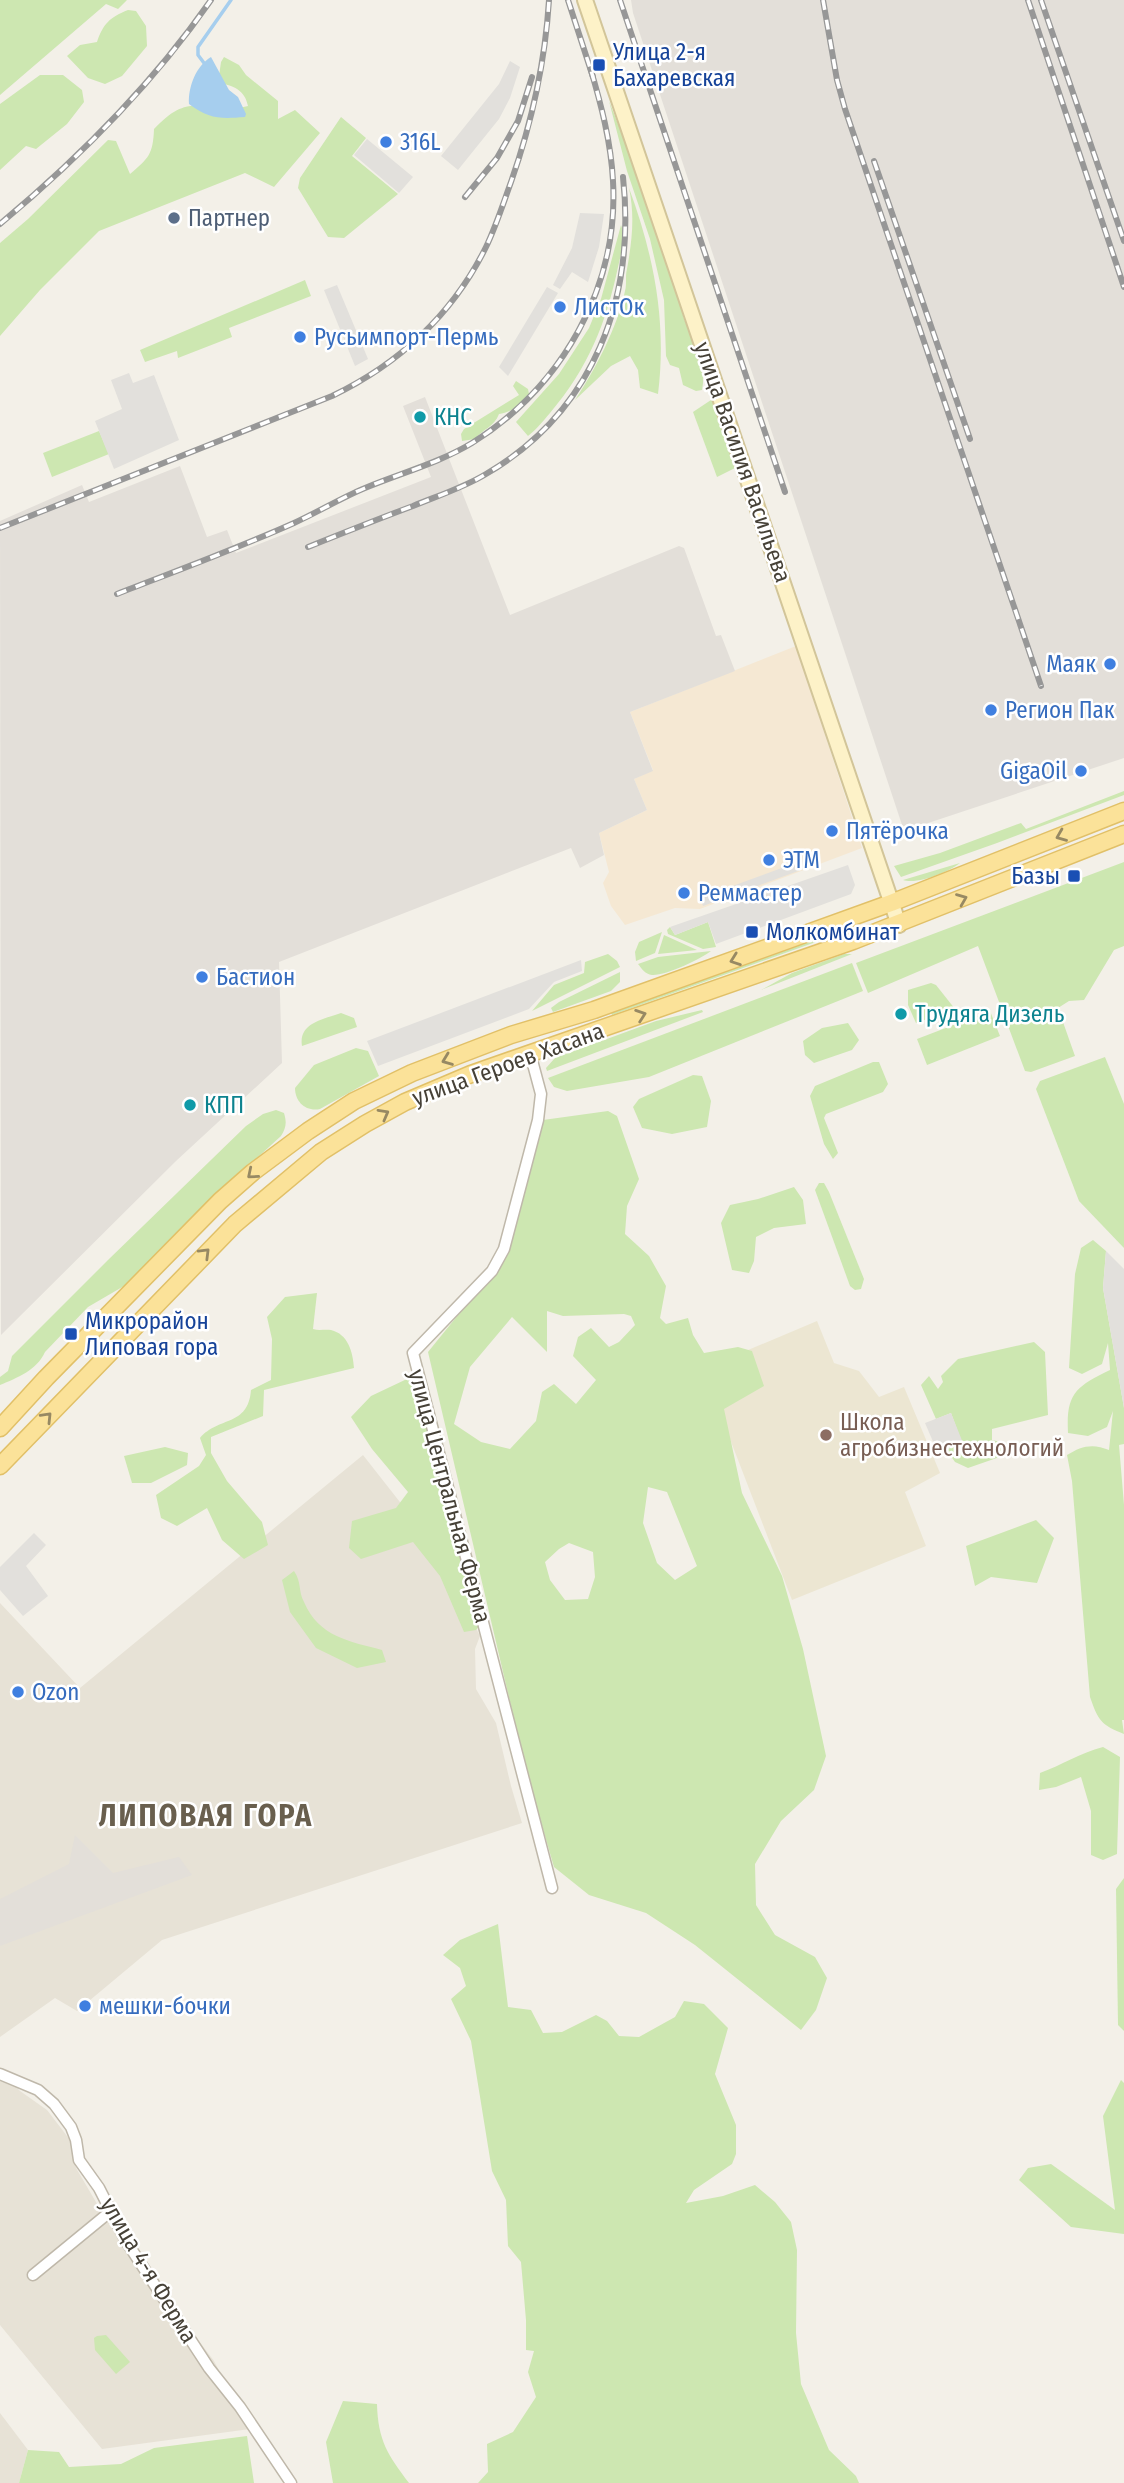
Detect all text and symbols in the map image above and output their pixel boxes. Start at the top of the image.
place label: Улица 2-я Бахаревская [612,38,735,92]
marker: Улица 2-я Бахаревская [591,57,607,73]
place label: 316L [400,128,440,156]
marker: 316L [378,134,394,150]
place label: Партнер [188,204,270,232]
marker: Партнер [166,210,182,226]
place label: ЛистОк [574,293,645,321]
marker: ЛистОк [552,299,568,315]
place label: Русьимпорт-Пермь [314,323,499,351]
marker: Русьимпорт-Пермь [292,329,308,345]
street label: улица Василия Васильева [689,338,797,586]
place label: КНС [434,403,472,431]
marker: КНС [412,409,428,425]
place label: Маяк [1046,650,1096,678]
marker: Маяк [1102,656,1118,672]
place label: Регион Пак [1005,696,1115,724]
marker: Регион Пак [983,702,999,718]
place label: GigaOil [1000,757,1067,785]
marker: GigaOil [1073,763,1089,779]
place label: Пятёрочка [846,817,949,845]
marker: Пятёрочка [824,823,840,839]
one-way arrow [1055,828,1067,842]
place label: ЭТМ [783,846,820,874]
marker: ЭТМ [761,852,777,868]
place label: Базы [1011,862,1060,890]
marker: Базы [1066,868,1082,884]
place label: Реммастер [698,879,802,907]
marker: Реммастер [676,885,692,901]
one-way arrow [955,893,967,907]
place label: Молкомбинат [766,918,900,946]
marker: Молкомбинат [744,924,760,940]
one-way arrow [729,951,741,965]
place label: Бастион [216,963,295,991]
marker: Бастион [194,969,210,985]
place label: Трудяга Дизель [915,1000,1065,1028]
marker: Трудяга Дизель [893,1006,909,1022]
one-way arrow [634,1009,646,1023]
street label: улица Героев Хасана [408,1016,608,1112]
one-way arrow [442,1051,454,1065]
place label: КПП [204,1091,244,1119]
marker: КПП [182,1097,198,1113]
one-way arrow [377,1109,389,1122]
one-way arrow [247,1166,260,1178]
one-way arrow [197,1249,209,1261]
place label: Микрорайон Липовая гора [85,1307,218,1361]
marker: Микрорайон Липовая гора [63,1326,79,1342]
street label: улица Центральная Ферма [403,1366,497,1626]
place label: Школа агробизнестехнологий [840,1408,1064,1462]
one-way arrow [39,1412,52,1425]
marker: Школа агробизнестехнологий [818,1427,834,1443]
place label: Ozon [32,1678,79,1706]
marker: Ozon [10,1684,26,1700]
district label: ЛИПОВАЯ ГОРА [99,1798,313,1834]
place label: мешки-бочки [99,1992,231,2020]
marker: мешки-бочки [77,1998,93,2014]
street label: улица 4-я Ферма [95,2192,203,2348]

